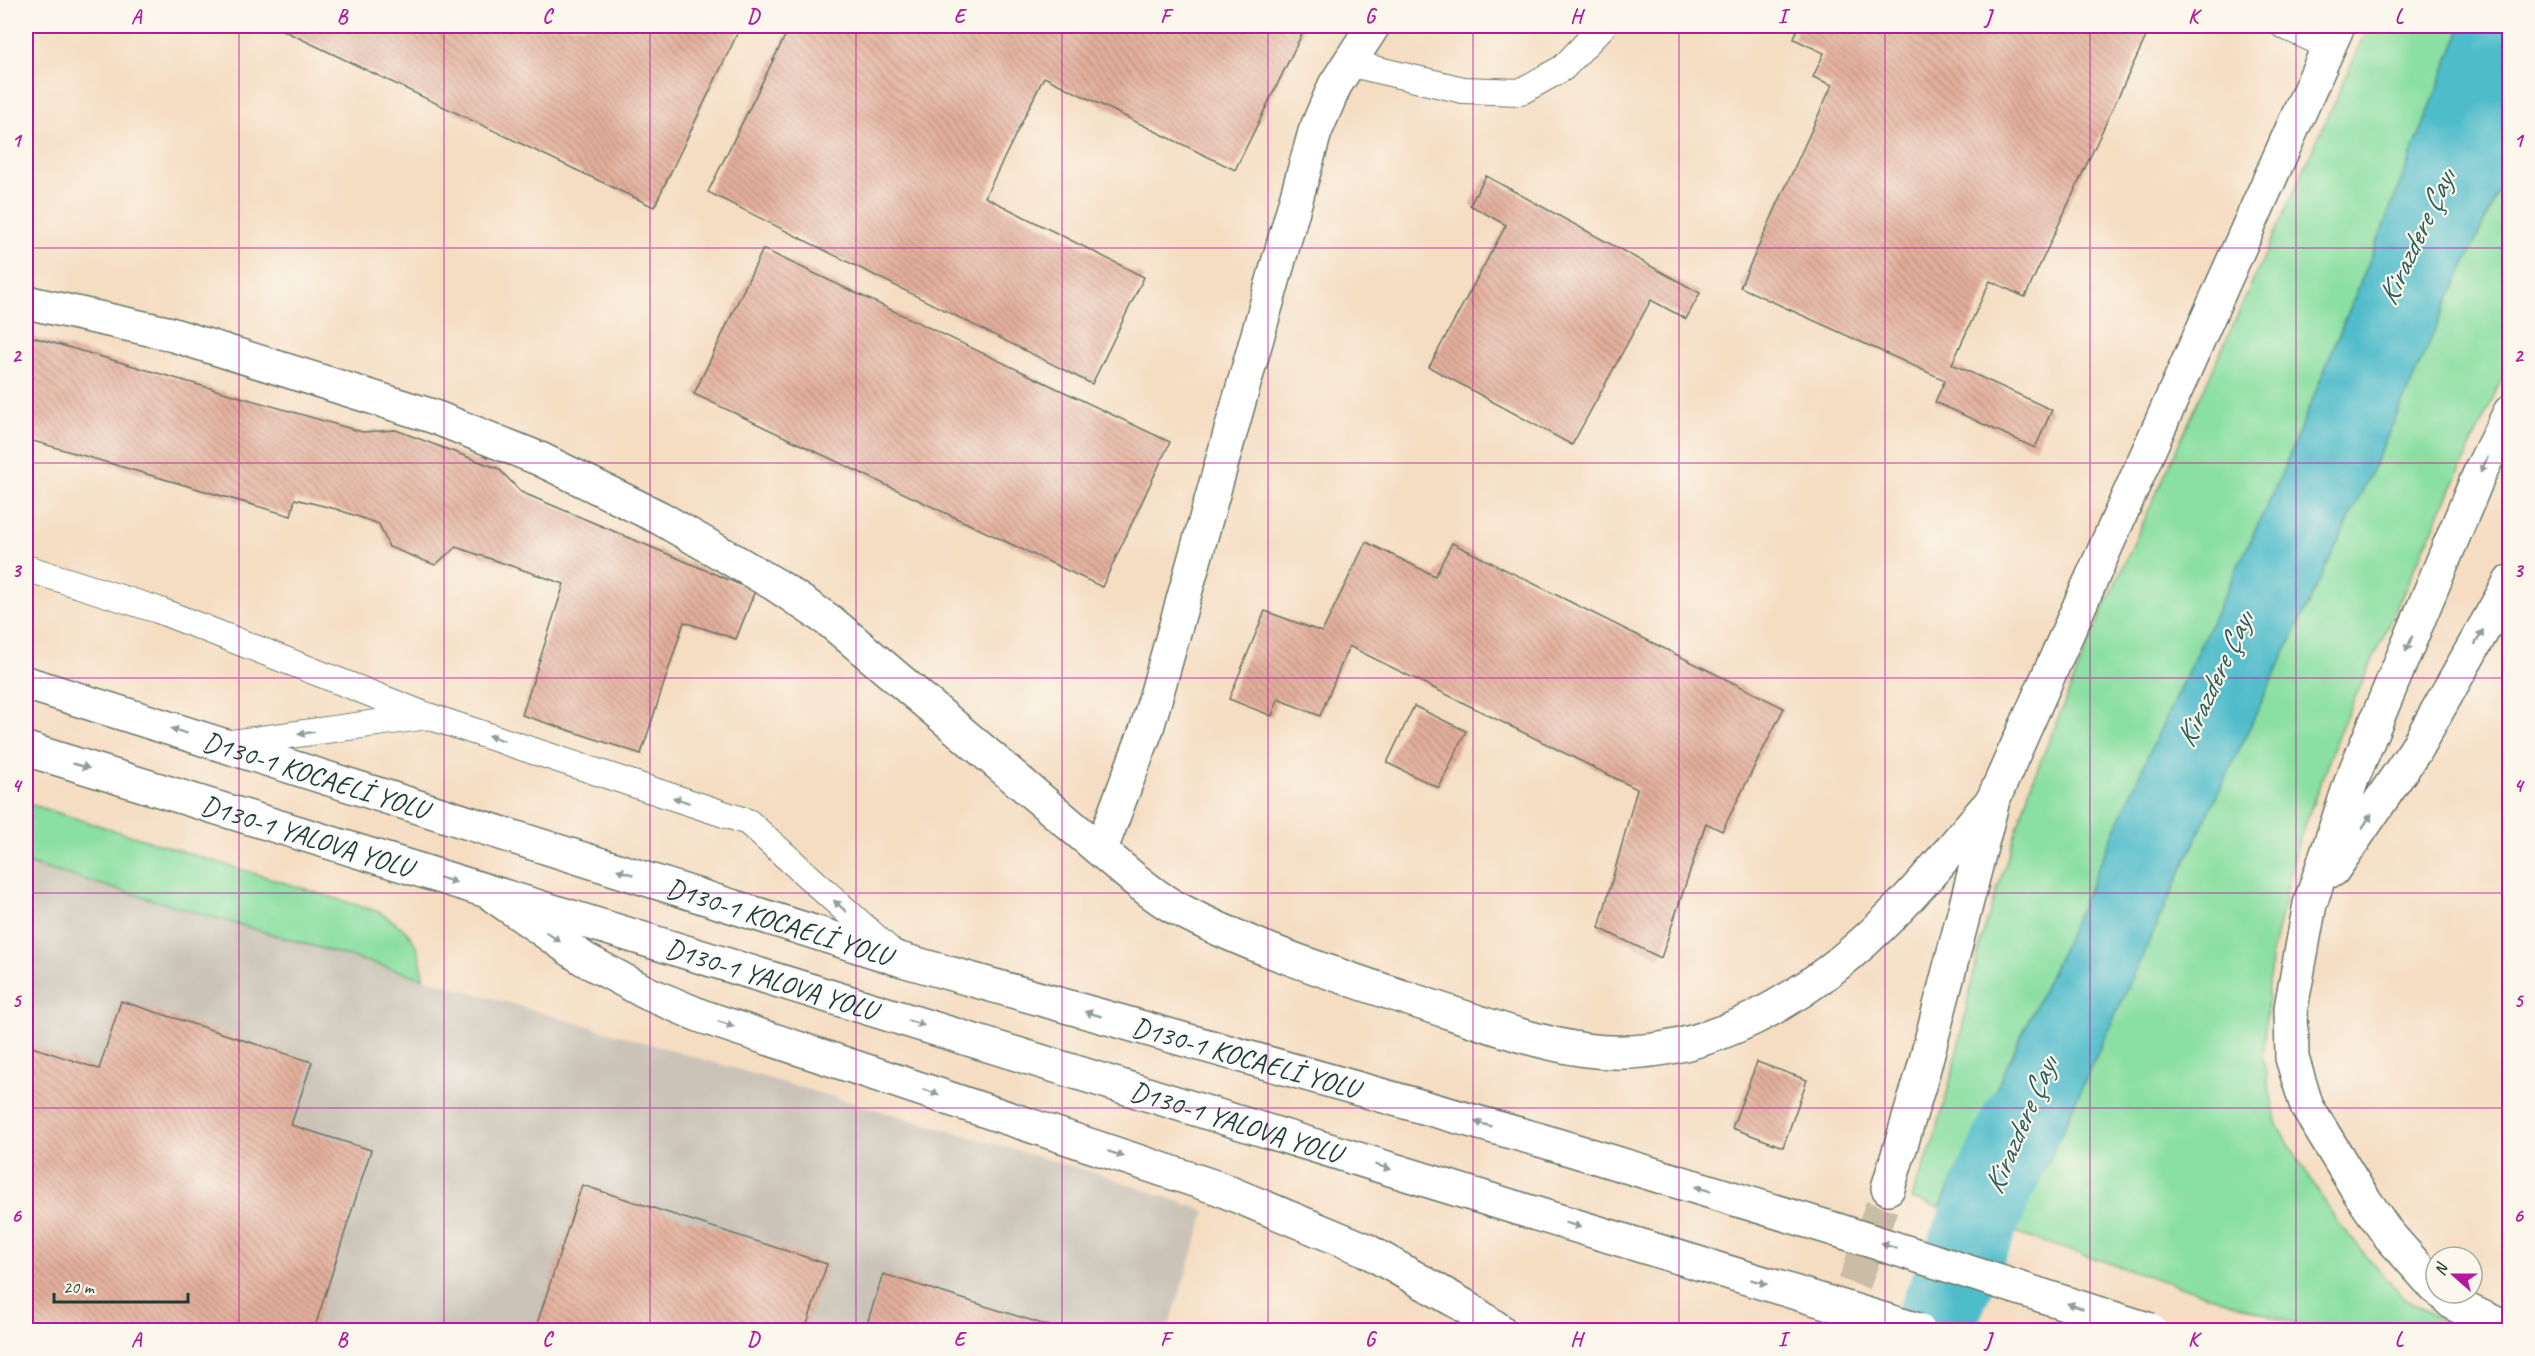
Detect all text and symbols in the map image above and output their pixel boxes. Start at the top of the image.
text: A [131,4,143,29]
text: B [337,4,349,29]
text: C [542,4,554,29]
text: D [747,4,761,29]
text: E [954,4,968,29]
text: F [1160,4,1174,29]
text: G [1365,4,1378,29]
text: H [1570,4,1585,29]
text: I [1778,4,1791,29]
text: J [1983,4,1995,29]
text: K [2188,4,2202,29]
text: L [2395,4,2405,29]
text: 1 [12,128,23,153]
text: 1 [2514,128,2525,153]
water label: Kirazdere Çayı [2368,160,2465,311]
text: 2 [12,343,23,368]
text: 2 [2514,343,2525,368]
one-way arrow [2480,456,2489,473]
text: 3 [12,558,23,583]
text: 3 [2514,558,2525,583]
water label: Kirazdere Çayı [2166,602,2263,753]
one-way arrow [2474,628,2484,645]
one-way arrow [2404,636,2414,654]
street label: D130-1 KOCAELİ YOLU [199,723,437,828]
one-way arrow [170,726,188,735]
one-way arrow [296,728,315,737]
one-way arrow [487,733,505,743]
one-way arrow [72,762,90,771]
text: 4 [12,773,24,798]
text: 4 [2514,773,2526,798]
street label: D130-1 YALOVA YOLU [197,787,421,886]
one-way arrow [672,795,690,804]
one-way arrow [2361,813,2372,829]
one-way arrow [616,867,634,876]
street label: D130-1 KOCAELİ YOLU [662,870,900,975]
one-way arrow [439,875,457,885]
one-way arrow [833,899,848,913]
street label: D130-1 YALOVA YOLU [662,930,885,1029]
one-way arrow [544,931,560,943]
text: 5 [12,988,23,1013]
text: 5 [2514,988,2525,1013]
one-way arrow [1084,1009,1102,1018]
street label: D130-1 KOCAELİ YOLU [1128,1009,1367,1107]
one-way arrow [907,1019,925,1028]
one-way arrow [717,1020,735,1030]
water label: Kirazdere Çayı [1974,1048,2067,1199]
street label: D130-1 YALOVA YOLU [1126,1073,1350,1172]
one-way arrow [922,1088,940,1098]
one-way arrow [1474,1119,1492,1128]
one-way arrow [1107,1150,1125,1159]
one-way arrow [1374,1162,1392,1172]
one-way arrow [1694,1184,1712,1193]
text: 6 [11,1203,22,1228]
text: 6 [2513,1203,2524,1228]
one-way arrow [1564,1221,1582,1230]
one-way arrow [1880,1241,1898,1250]
north arrow [2424,1245,2484,1305]
text: N [2430,1259,2453,1278]
scale bar [54,1266,188,1304]
text: 20 m [63,1276,96,1298]
one-way arrow [1750,1278,1768,1287]
one-way arrow [2066,1301,2084,1310]
text: A [131,1327,143,1352]
text: B [337,1327,349,1352]
text: C [542,1327,554,1352]
text: D [747,1327,761,1352]
text: E [954,1327,968,1352]
text: F [1160,1327,1174,1352]
text: G [1365,1327,1378,1352]
text: H [1570,1327,1585,1352]
text: I [1778,1327,1791,1352]
text: J [1983,1327,1995,1352]
text: K [2188,1327,2202,1352]
text: L [2395,1327,2405,1352]

